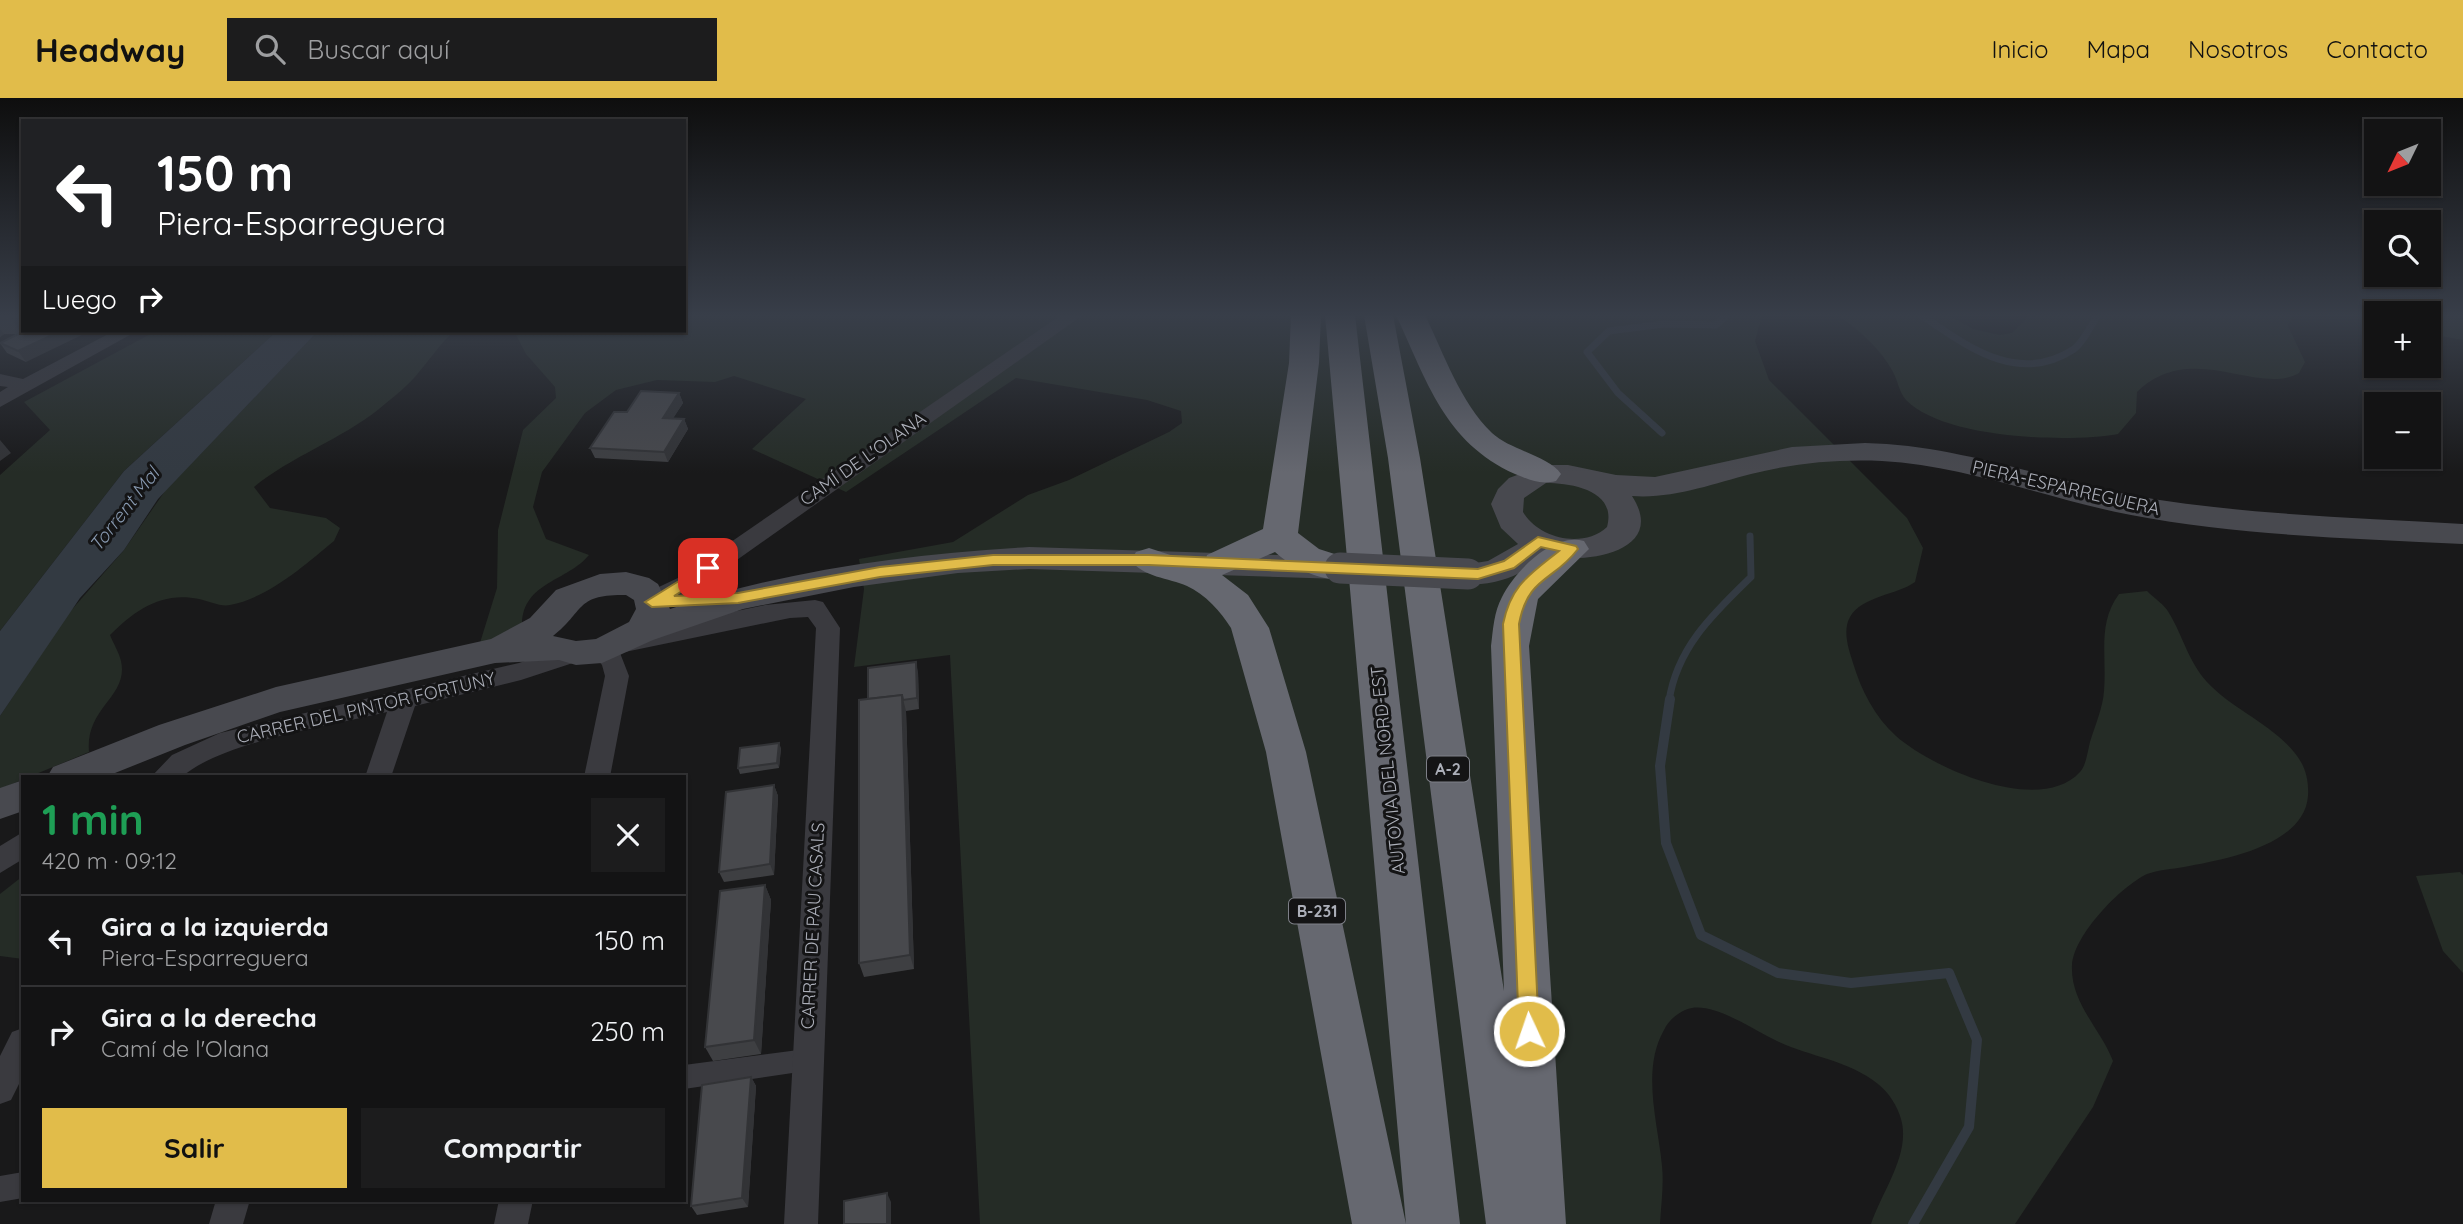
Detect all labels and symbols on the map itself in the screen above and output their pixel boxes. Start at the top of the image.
north arrow [2364,119,2441,196]
street label: CAMÍ DE L'OLANA [795,406,930,511]
street label: PIERA-ESPARREGUERA [1970,455,2162,520]
water label: Torrent Mal [84,460,166,556]
pin [678,538,738,598]
street label: AUTOVIA DEL NORD-EST [1365,665,1410,875]
street label: CARRER DEL PINTOR FORTUNY [234,667,497,748]
road number: A-2 [1427,756,1469,782]
street label: CARRER DE PAU CASALS [796,822,829,1030]
road number: B-231 [1289,898,1345,924]
position arrow [1492,994,1566,1068]

